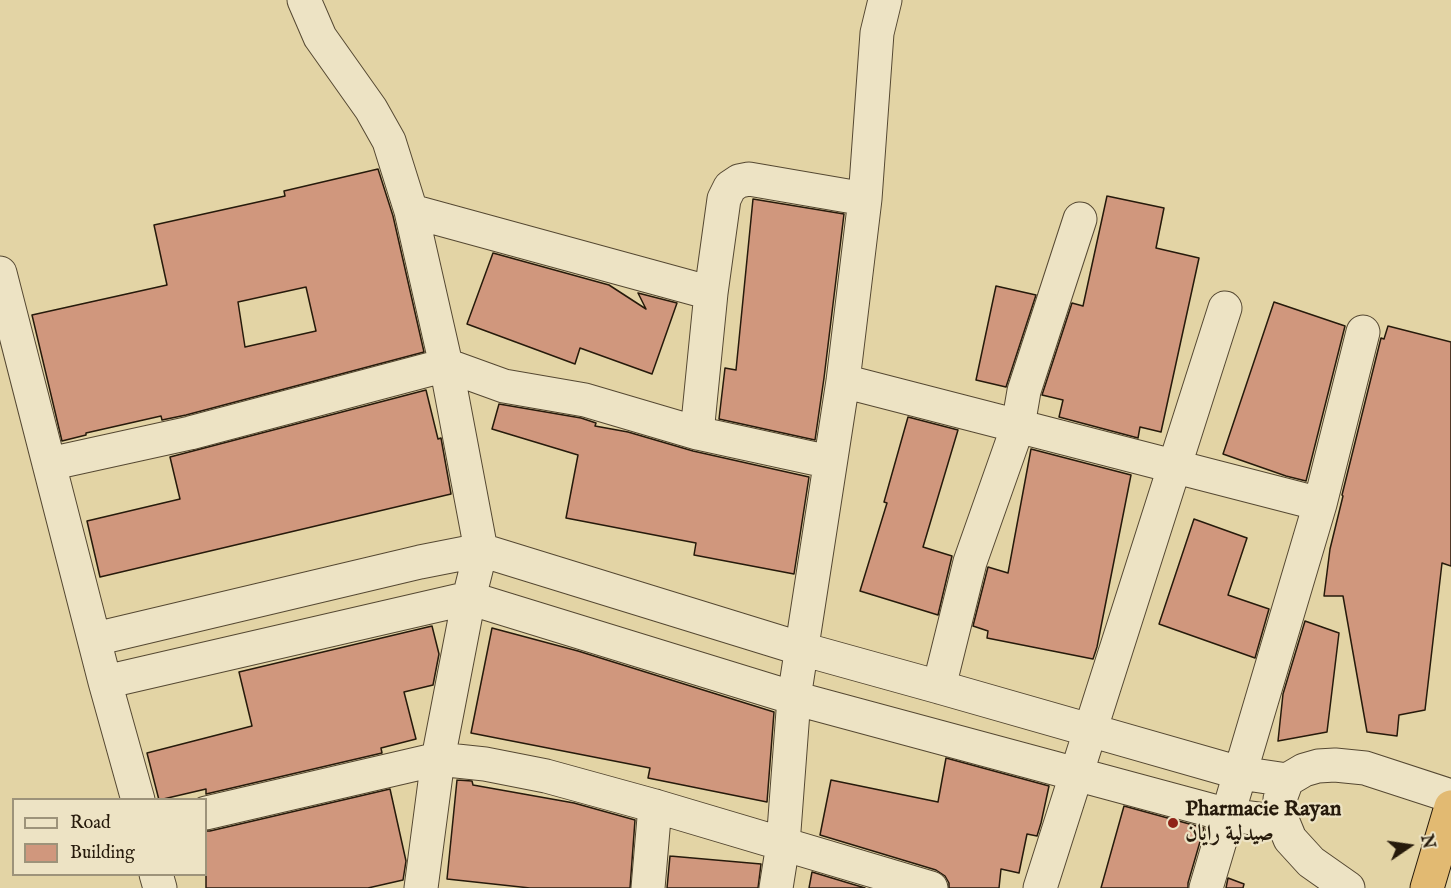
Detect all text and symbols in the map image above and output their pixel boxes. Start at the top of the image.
place label: Pharmacie Rayan صيدلية رايان [1185,797,1341,848]
legend [12,798,207,876]
text: Road [70,812,111,835]
marker: Pharmacie Rayan صيدلية رايان [1166,816,1180,830]
north arrow [1379,816,1439,876]
text: N [1415,833,1438,851]
text: Building [70,842,135,865]

